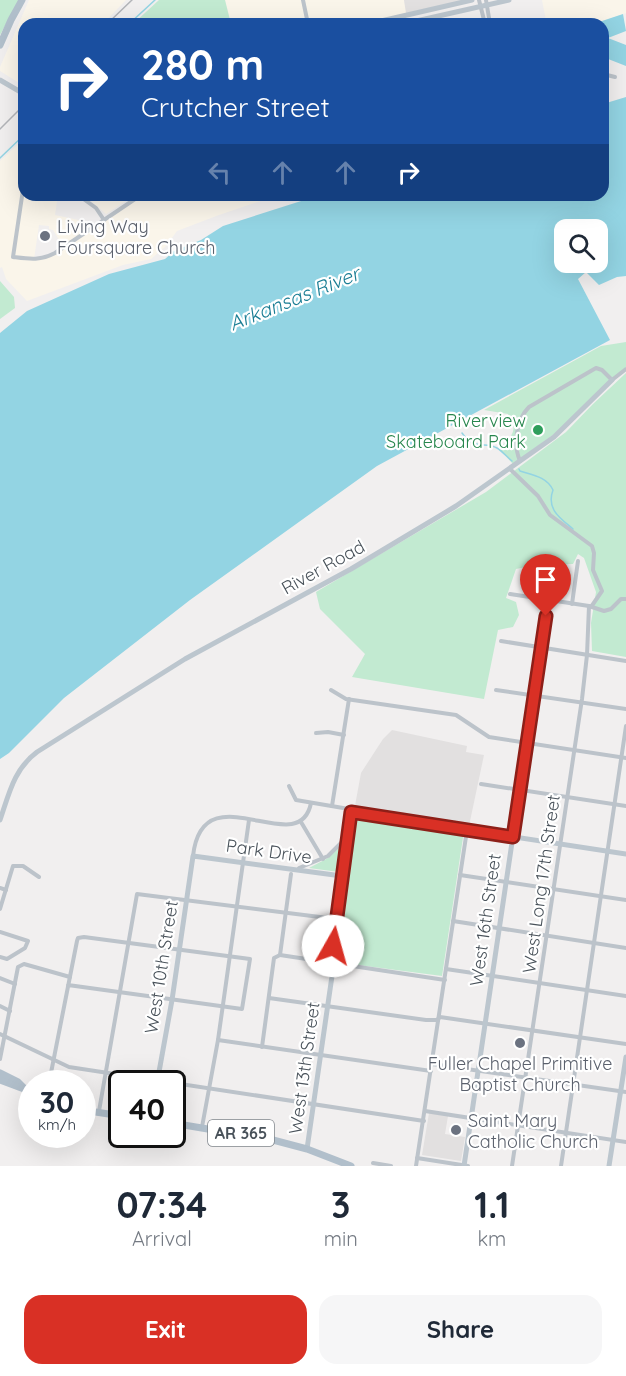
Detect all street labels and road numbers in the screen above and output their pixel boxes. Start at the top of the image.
street label: River Road [277,535,369,599]
street label: West Long 17th Street [517,793,565,975]
street label: Park Drive [225,834,313,868]
street label: West 16th Street [464,852,506,988]
street label: West 10th Street [139,899,183,1035]
street label: West 13th Street [283,1000,325,1136]
road number: AR 365 [208,1120,274,1146]

